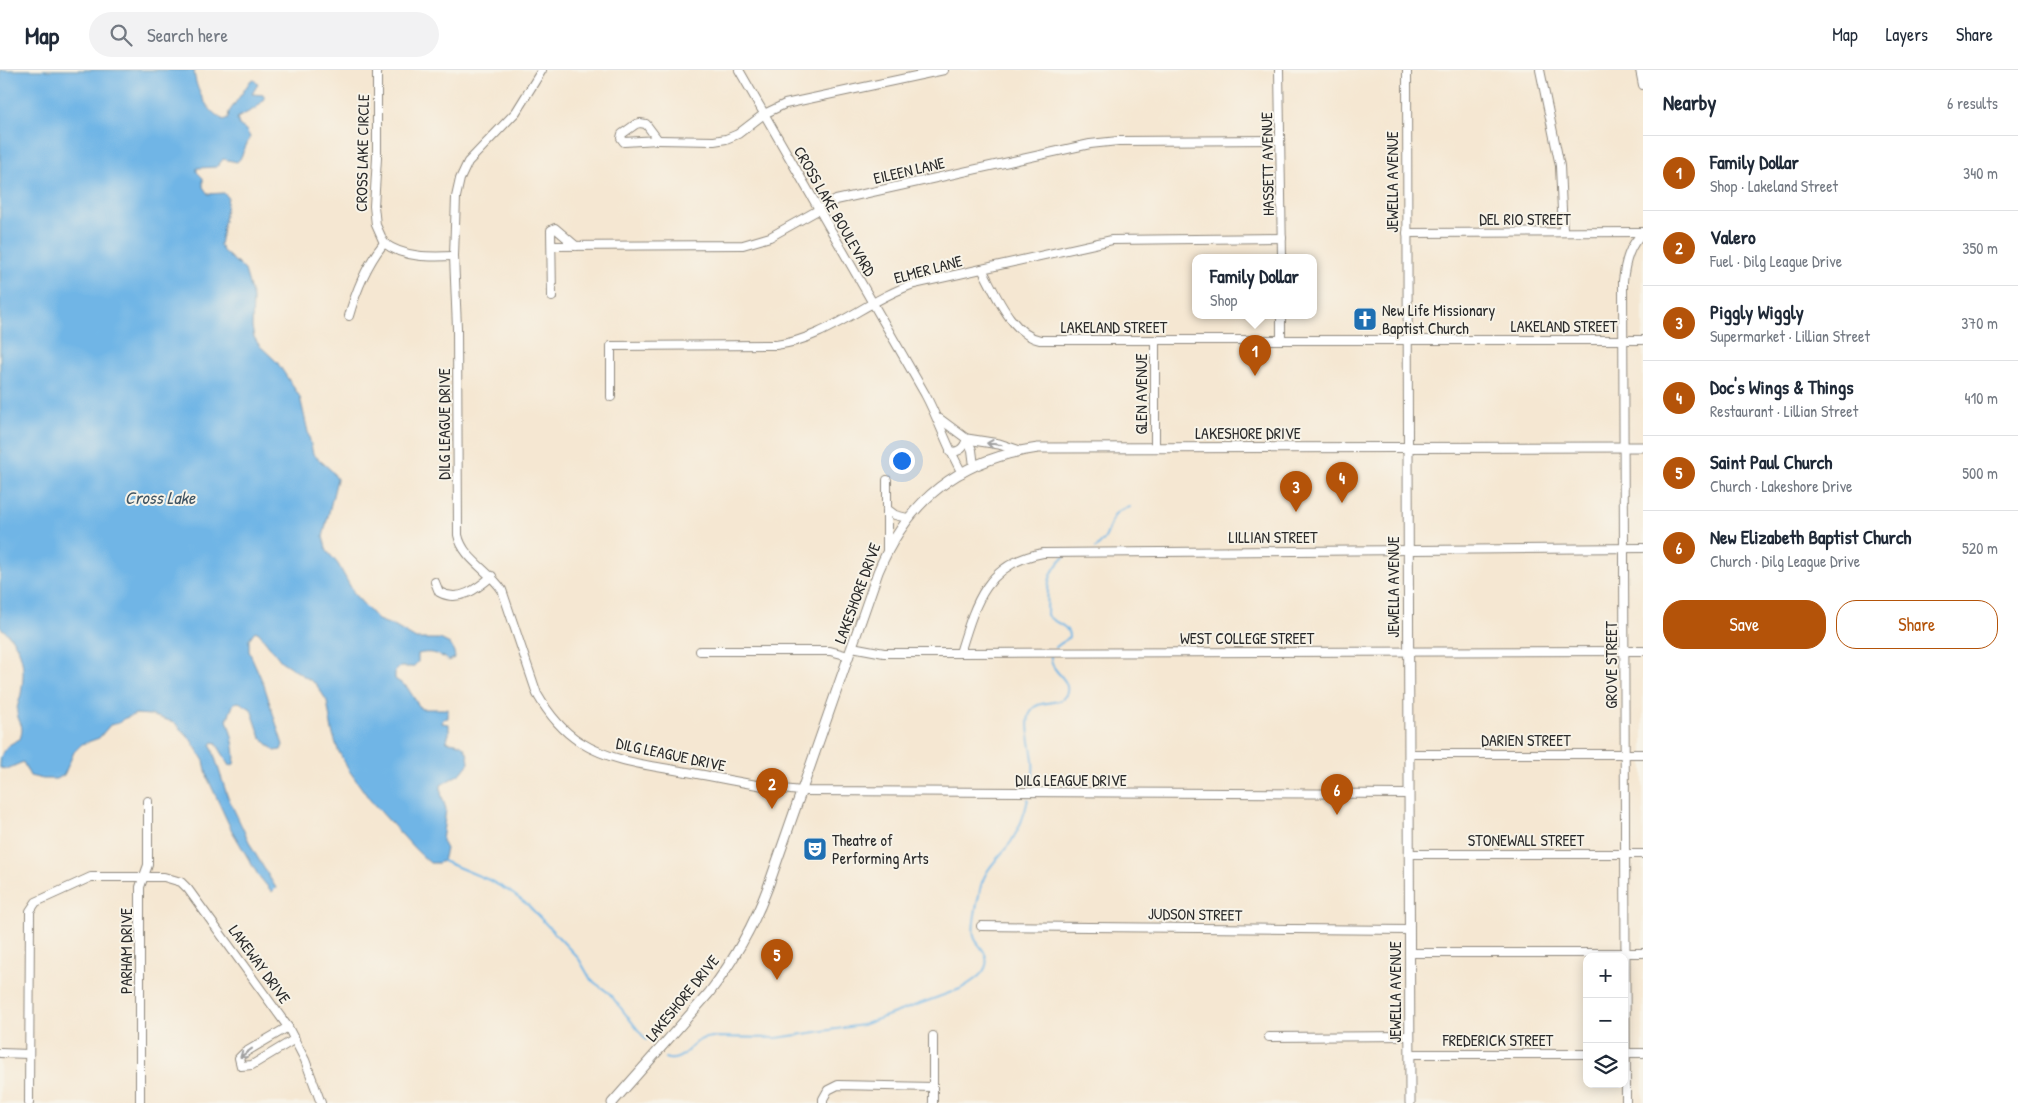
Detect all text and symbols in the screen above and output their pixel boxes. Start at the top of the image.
search box [89,12,439,57]
text: Map [25,19,59,51]
icon: search [107,21,135,49]
text: Search here [147,22,228,48]
text: Map [1832,22,1858,47]
text: Layers [1886,22,1928,47]
text: Share [1956,22,1993,47]
text: Nearby [1663,88,1716,117]
text: 6 results [1947,92,1998,114]
street label: CROSS LAKE CIRCLE [350,94,374,212]
street label: HASSETT AVENUE [1255,112,1279,216]
street label: JEWELLA AVENUE [1381,131,1403,233]
street label: CROSS LAKE BOULEVARD [789,142,881,280]
text: Family Dollar [1710,149,1799,175]
street label: EILEEN LANE [871,151,947,189]
text: 1 [1676,162,1682,184]
text: 340 m [1963,162,1998,184]
text: Shop · Lakeland Street [1710,175,1838,197]
street label: DEL RIO STREET [1479,208,1571,230]
text: Valero [1710,224,1756,250]
text: 2 [1675,237,1683,259]
text: 350 m [1962,237,1998,259]
street label: ELMER LANE [891,249,965,289]
text: Fuel · Dilg League Drive [1710,250,1842,272]
popup [1192,254,1317,319]
text: Family Dollar [1210,263,1299,289]
text: Shop [1210,289,1237,311]
place label: New Life Missionary Baptist Church [1382,299,1495,339]
text: Piggly Wiggly [1710,299,1804,325]
church icon: New Life Missionary Baptist Church [1352,306,1378,332]
text: 3 [1675,312,1683,334]
text: 370 m [1961,312,1998,334]
street label: LAKELAND STREET [1511,315,1618,337]
street label: LAKELAND STREET [1061,316,1168,338]
text: Supermarket · Lillian Street [1710,325,1870,347]
pin: 1 [1239,335,1271,376]
street label: GLEN AVENUE [1130,353,1152,435]
street label: DILG LEAGUE DRIVE [433,368,455,480]
text: Doc's Wings & Things [1710,374,1853,400]
text: 4 [1676,387,1682,409]
text: 410 m [1964,387,1998,409]
text: Restaurant · Lillian Street [1710,400,1858,422]
street label: LAKESHORE DRIVE [1195,422,1301,444]
one-way arrow [986,439,1002,449]
your location [889,448,915,474]
text: Saint Paul Church [1710,449,1832,475]
pin: 4 [1326,462,1358,503]
text: 5 [1676,462,1682,484]
text: 500 m [1962,462,1998,484]
pin: 3 [1280,471,1312,512]
text: Church · Lakeshore Drive [1710,475,1852,497]
water label: Cross Lake [125,485,196,510]
text: New Elizabeth Baptist Church [1710,524,1911,550]
street label: LILLIAN STREET [1228,526,1318,548]
street label: JEWELLA AVENUE [1382,536,1404,638]
text: 6 [1676,537,1682,559]
text: 520 m [1962,537,1998,559]
street label: LAKESHORE DRIVE [829,540,885,646]
text: Church · Dilg League Drive [1710,550,1860,572]
button: Save [1663,600,1826,649]
button: Share [1836,600,1998,649]
street label: GROVE STREET [1600,621,1622,709]
street label: WEST COLLEGE STREET [1180,627,1315,649]
street label: DARIEN STREET [1481,729,1571,751]
street label: DILG LEAGUE DRIVE [614,732,728,776]
pin: 2 [756,768,788,809]
street label: DILG LEAGUE DRIVE [1015,769,1127,791]
pin: 6 [1321,774,1353,815]
place label: Theatre of Performing Arts [832,829,929,869]
street label: STONEWALL STREET [1468,829,1585,851]
theatre icon: Theatre of Performing Arts [802,836,828,862]
street label: JUDSON STREET [1148,902,1243,926]
street label: PARHAM DRIVE [115,908,137,994]
street label: LAKEWAY DRIVE [224,920,296,1008]
pin: 5 [761,939,793,980]
street label: JEWELLA AVENUE [1384,941,1406,1043]
street label: LAKESHORE DRIVE [640,950,724,1046]
map controls [1583,953,1628,1088]
button: + [1583,953,1628,998]
button: − [1583,998,1628,1043]
street label: FREDERICK STREET [1442,1029,1554,1051]
button: layers [1583,1043,1628,1088]
one-way arrow [240,1047,253,1058]

